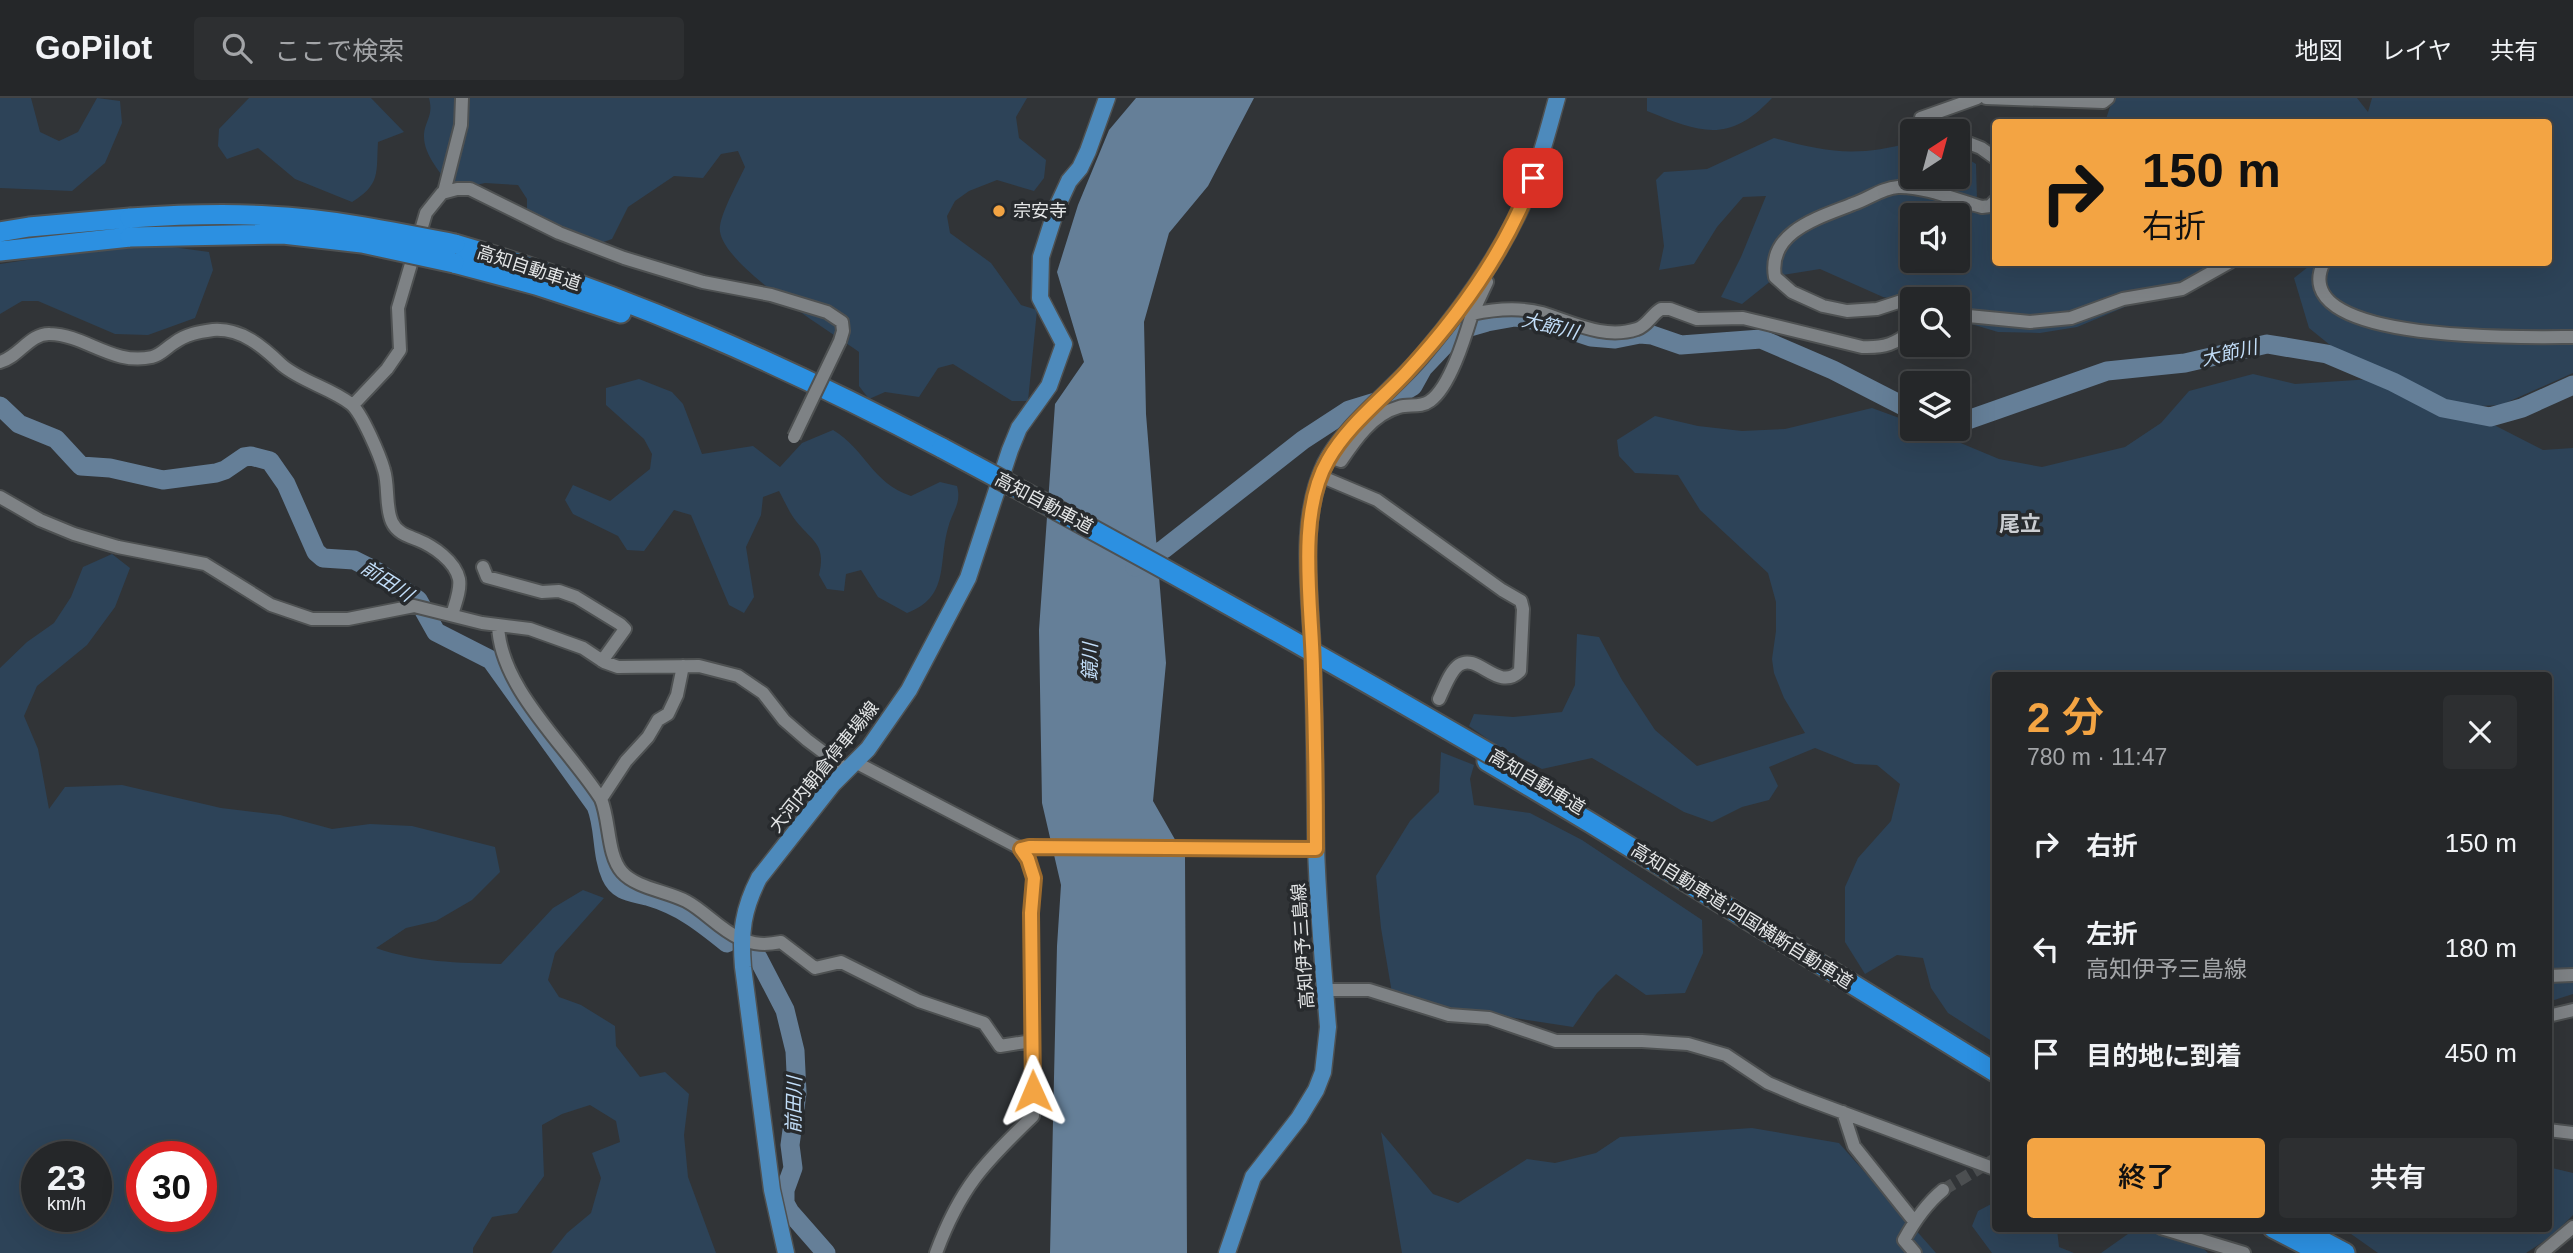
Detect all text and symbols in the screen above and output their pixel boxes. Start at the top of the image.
search box [194,17,684,80]
text: GoPilot [35,29,152,66]
icon: search [218,29,256,67]
text: ここで検索 [274,36,404,66]
text: 地図 [2295,37,2343,64]
text: レイヤ [2381,37,2452,64]
text: 共有 [2490,37,2538,64]
north arrow [1900,119,1970,189]
map controls [1900,119,1970,441]
text: 150 m [2142,143,2281,197]
icon: right [2027,147,2118,238]
pin [1503,148,1563,208]
icon: arrive [1514,159,1552,197]
place label: 宗安寺 [1013,201,1067,221]
marker: 宗安寺 [991,203,1007,219]
button: sound [1900,203,1970,273]
text: 右折 [2142,208,2206,244]
street label: 高知自動車道 [475,242,583,294]
button: search [1900,287,1970,357]
water label: 大節川 [1520,309,1582,344]
water label: 大節川 [2199,336,2261,370]
button: layers [1900,371,1970,441]
street label: 高知自動車道 [992,469,1096,537]
district label: 尾立 [1999,512,2041,535]
water label: 前田川 [357,557,418,606]
water label: 鏡川 [1079,641,1101,681]
text: 2 分 [2027,694,2104,741]
button: close [2443,695,2517,769]
street label: 大河内朝倉停車場線 [765,698,883,836]
text: 780 m · 11:47 [2027,744,2167,770]
street label: 高知自動車道 [1486,746,1588,818]
icon: right [2027,825,2065,863]
text: 150 m [2445,828,2517,858]
text: 右折 [2086,831,2138,861]
street label: 高知自動車道;四国横断自動車道 [1628,839,1856,993]
street label: 高知伊予三島線 [1289,882,1317,1010]
text: 左折 [2086,919,2138,949]
icon: left [2027,930,2065,968]
text: 180 m [2445,933,2517,963]
text: 高知伊予三島線 [2086,956,2247,982]
icon: arrive [2027,1035,2065,1073]
text: 450 m [2445,1038,2517,1068]
text: 目的地に到着 [2086,1041,2242,1071]
position arrow [996,1054,1070,1128]
water label: 前田川 [783,1074,805,1134]
button: 終了 [2027,1138,2265,1218]
button: 共有 [2279,1138,2517,1218]
speed limit sign: 30 [126,1141,217,1232]
text: 23 [47,1158,86,1197]
text: km/h [47,1194,86,1214]

